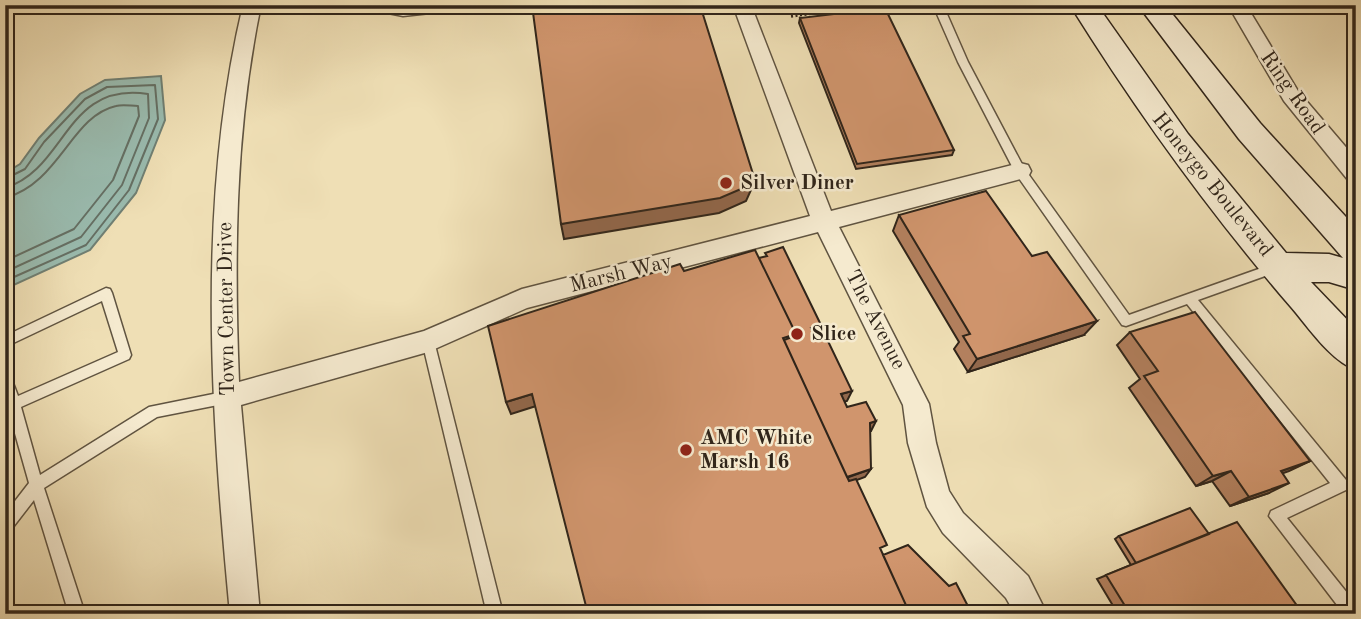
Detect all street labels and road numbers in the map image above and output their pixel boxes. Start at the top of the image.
street label: Ring Road [1256,48,1328,138]
street label: Honeygo Boulevard [1148,109,1276,261]
street label: Town Center Drive [215,222,239,396]
street label: Marsh Way [568,251,674,297]
street label: The Avenue [841,267,909,373]

